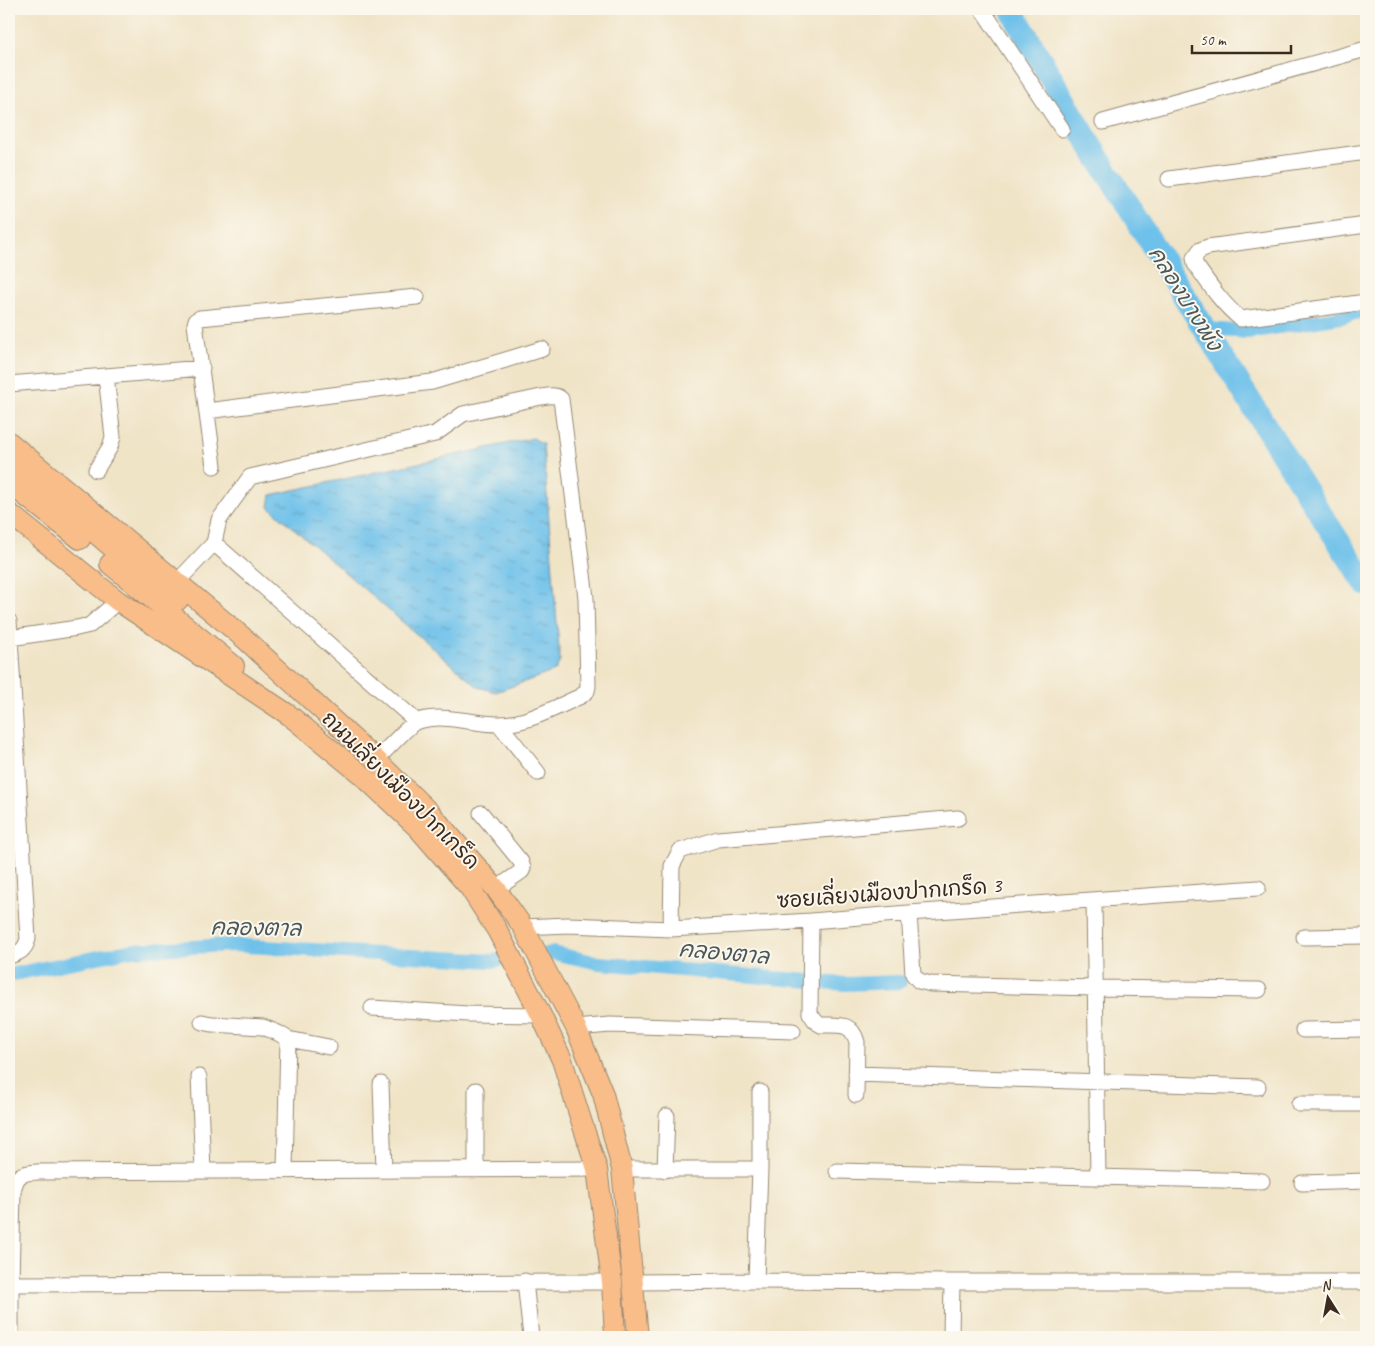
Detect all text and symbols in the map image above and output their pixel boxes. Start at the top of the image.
scale bar [1192,22,1291,54]
text: 50 m [1200,31,1227,50]
water label: คลองบางพัง [1142,241,1229,358]
street label: ถนนเลี่ยงเมืองปากเกร็ด [317,702,489,874]
street label: ซอยเลี่ยงเมืองปากเกร็ด 3 [775,867,1004,914]
water label: คลองตาล [210,913,303,943]
water label: คลองตาล [678,935,772,971]
north arrow [1302,1274,1352,1324]
text: N [1320,1276,1334,1295]

